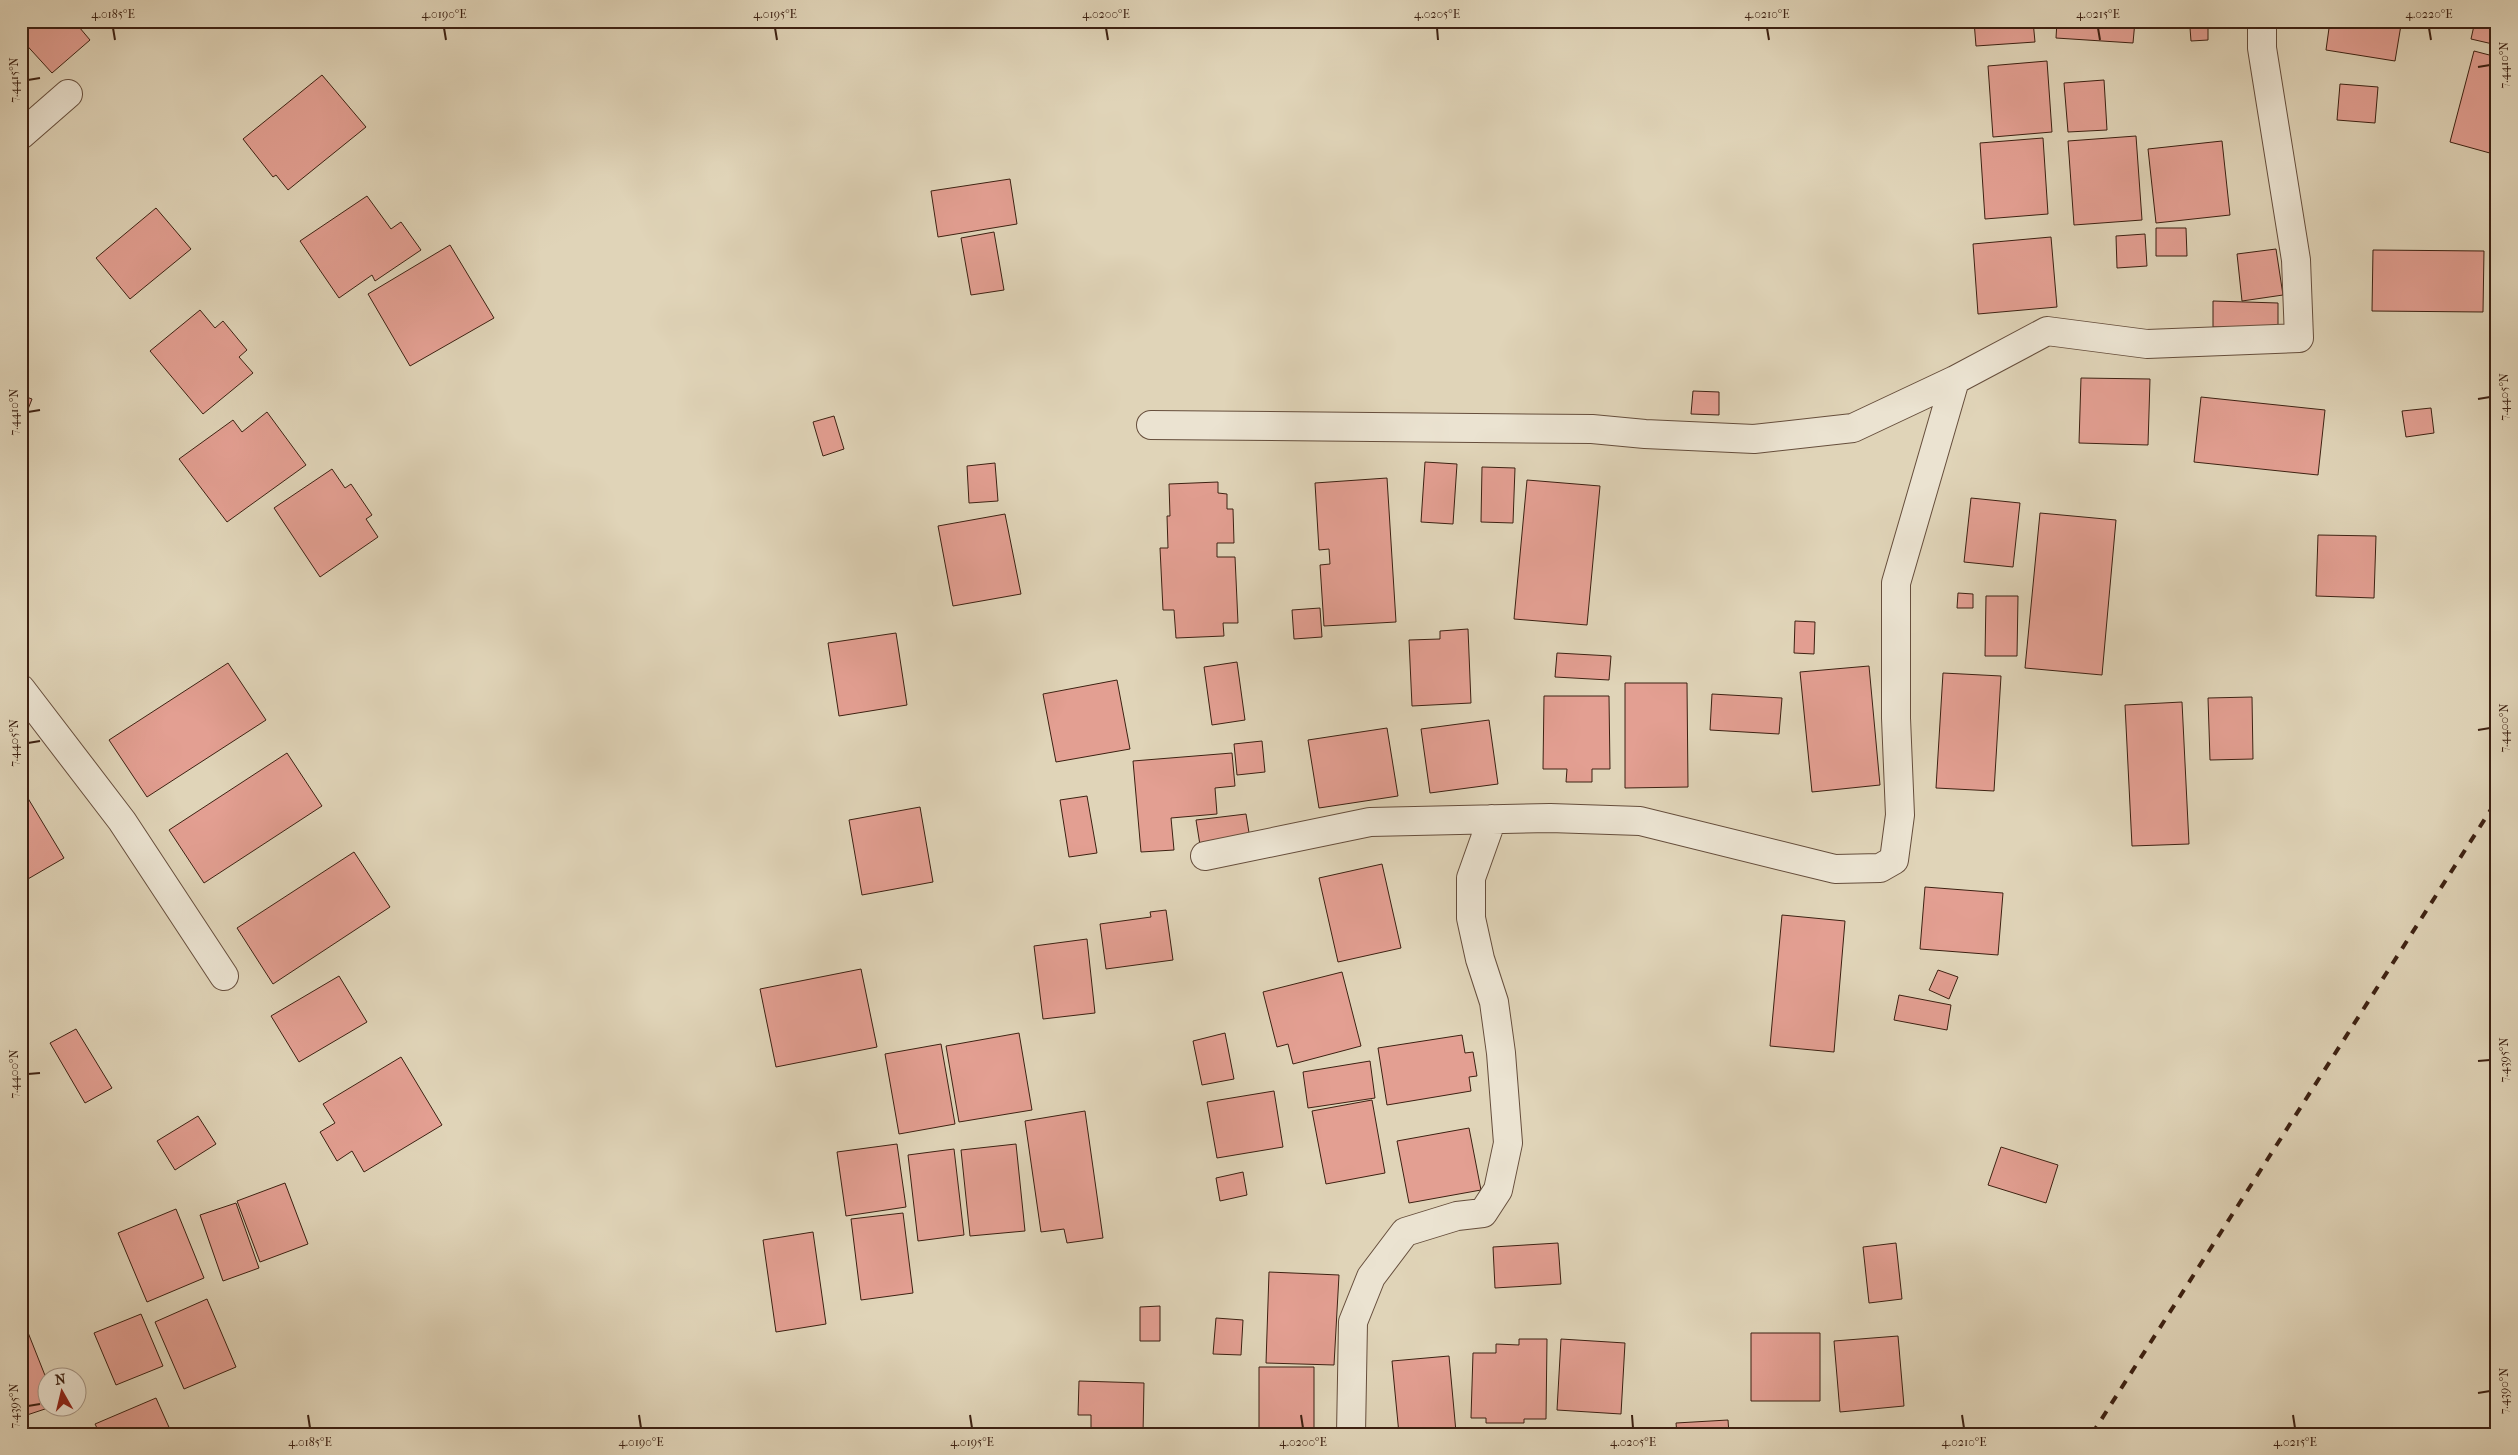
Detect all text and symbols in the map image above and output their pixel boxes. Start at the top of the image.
text: 4.0185°E [91,7,135,21]
text: 4.0190°E [421,7,467,21]
text: 4.0195°E [753,7,797,21]
text: 4.0200°E [1082,7,1130,21]
text: 4.0205°E [1414,7,1460,21]
text: 4.0210°E [1744,7,1790,21]
text: 4.0215°E [2076,7,2120,21]
text: 4.0220°E [2406,7,2453,21]
text: 7.4410°N [2497,42,2511,88]
text: 7.4415°N [7,57,21,103]
text: 7.4405°N [2497,373,2511,421]
text: 7.4410°N [7,389,21,435]
text: 7.4400°N [2497,703,2511,753]
text: 7.4405°N [7,719,21,767]
text: 7.4395°N [2497,1037,2511,1083]
text: 7.4400°N [7,1049,21,1099]
north arrow [38,1368,88,1418]
text: 7.4390°N [2497,1368,2511,1414]
text: N [54,1370,67,1389]
text: 7.4395°N [7,1383,21,1429]
text: 4.0185°E [288,1435,332,1449]
text: 4.0190°E [618,1435,664,1449]
text: 4.0195°E [950,1435,994,1449]
text: 4.0200°E [1279,1435,1327,1449]
text: 4.0205°E [1610,1435,1656,1449]
text: 4.0210°E [1941,1435,1987,1449]
text: 4.0215°E [2273,1435,2317,1449]

